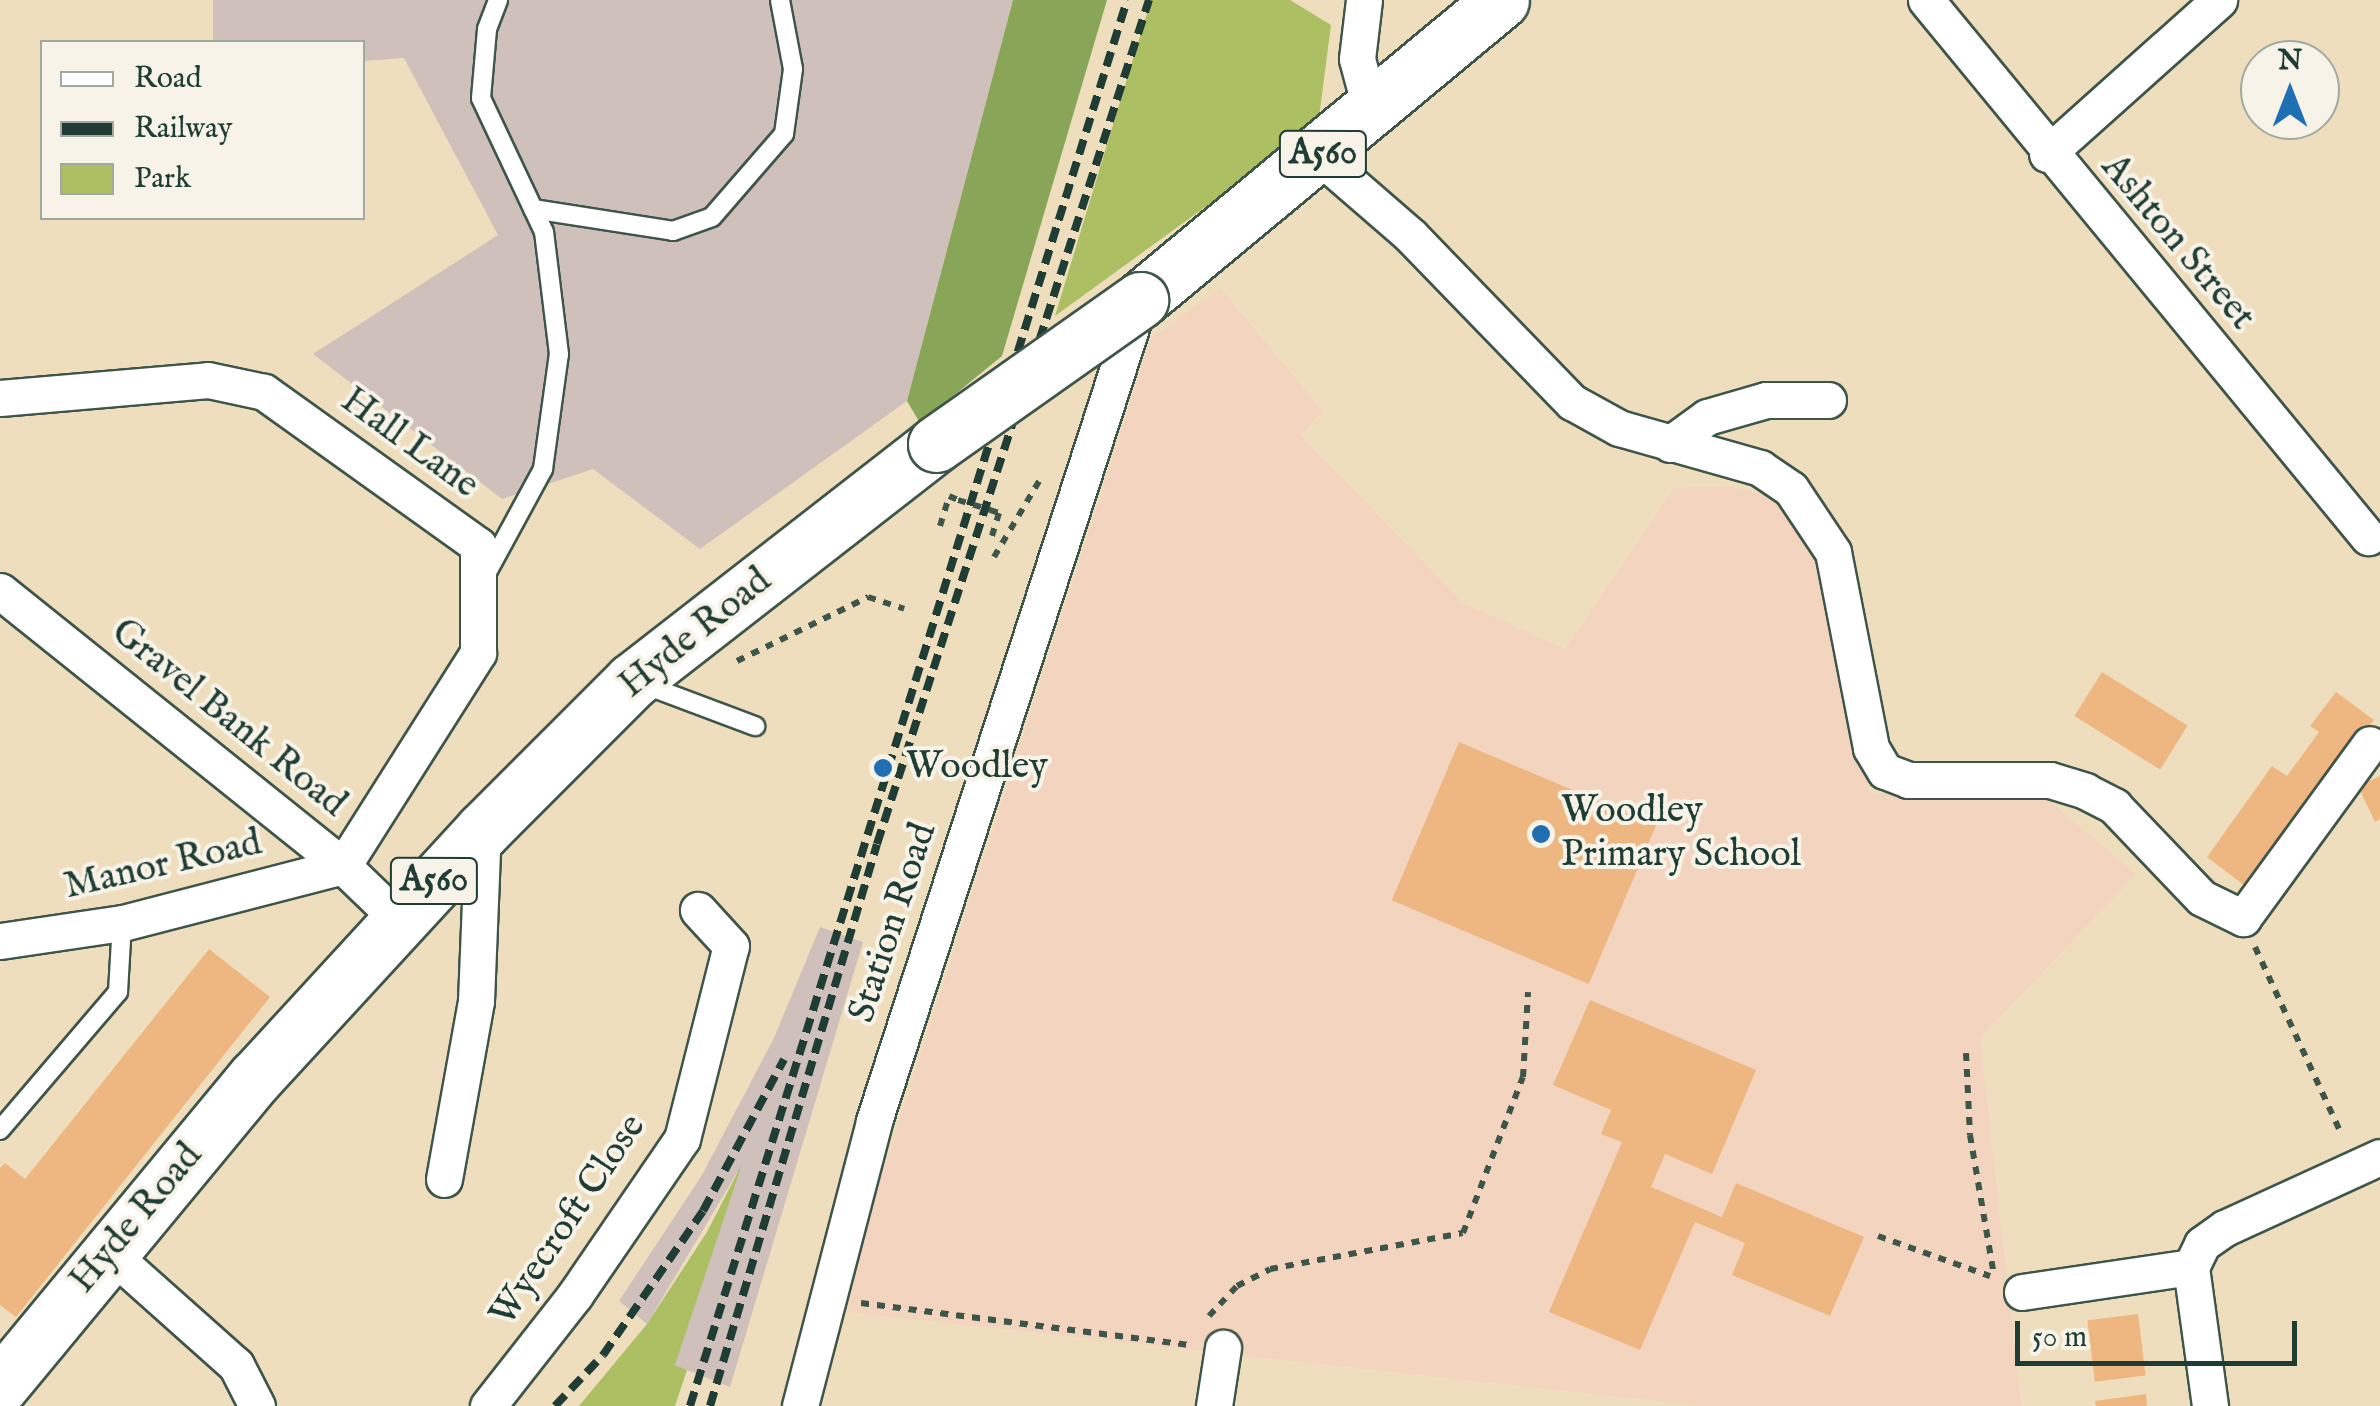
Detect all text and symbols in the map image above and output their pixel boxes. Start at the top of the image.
legend [40,40,365,220]
north arrow [2240,40,2340,140]
text: N [2278,44,2302,79]
text: Road [134,60,202,98]
text: Railway [134,110,232,148]
road number: A560 [1278,124,1368,184]
street label: Ashton Street [2090,146,2264,340]
text: Park [134,160,191,198]
street label: Hall Lane [331,379,487,509]
street label: Hyde Road [611,559,781,709]
street label: Gravel Bank Road [101,610,355,828]
place label: Woodley [906,745,1048,791]
marker: Woodley [870,755,896,781]
place label: Woodley Primary School [1561,789,1801,878]
street label: Station Road [840,818,948,1028]
street label: Manor Road [60,821,266,911]
marker: Woodley Primary School [1530,823,1552,845]
road number: A560 [389,851,479,911]
street label: Wyecroft Close [481,1106,657,1336]
street label: Hyde Road [61,1135,213,1303]
scale bar [2020,1301,2302,1363]
text: 50 m [2032,1319,2087,1357]

